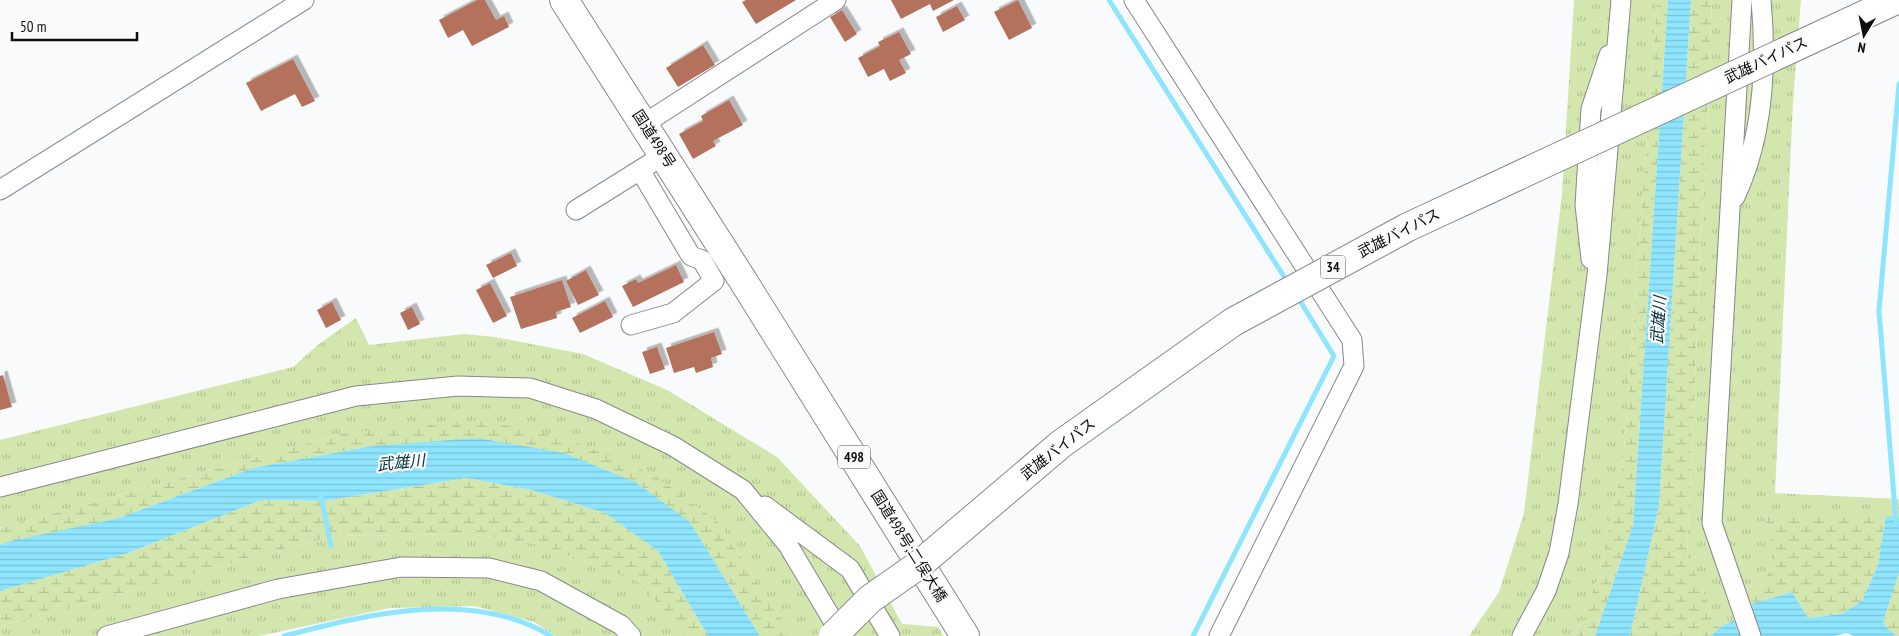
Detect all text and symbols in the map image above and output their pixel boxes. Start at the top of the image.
scale bar [12,10,138,42]
north arrow [1839,10,1889,60]
text: 50 m [20,17,46,36]
street label: 武雄バイパス [1721,32,1810,87]
text: N [1856,38,1867,57]
street label: 国道498号 [629,106,680,171]
street label: 武雄バイパス [1354,204,1443,261]
road number: 34 [1320,256,1346,278]
water label: 武雄川 [1646,293,1670,345]
street label: 武雄バイパス [1016,414,1099,484]
road number: 498 [838,446,870,468]
water label: 武雄川 [376,449,428,474]
street label: 国道498号;二俣大橋 [867,486,952,605]

